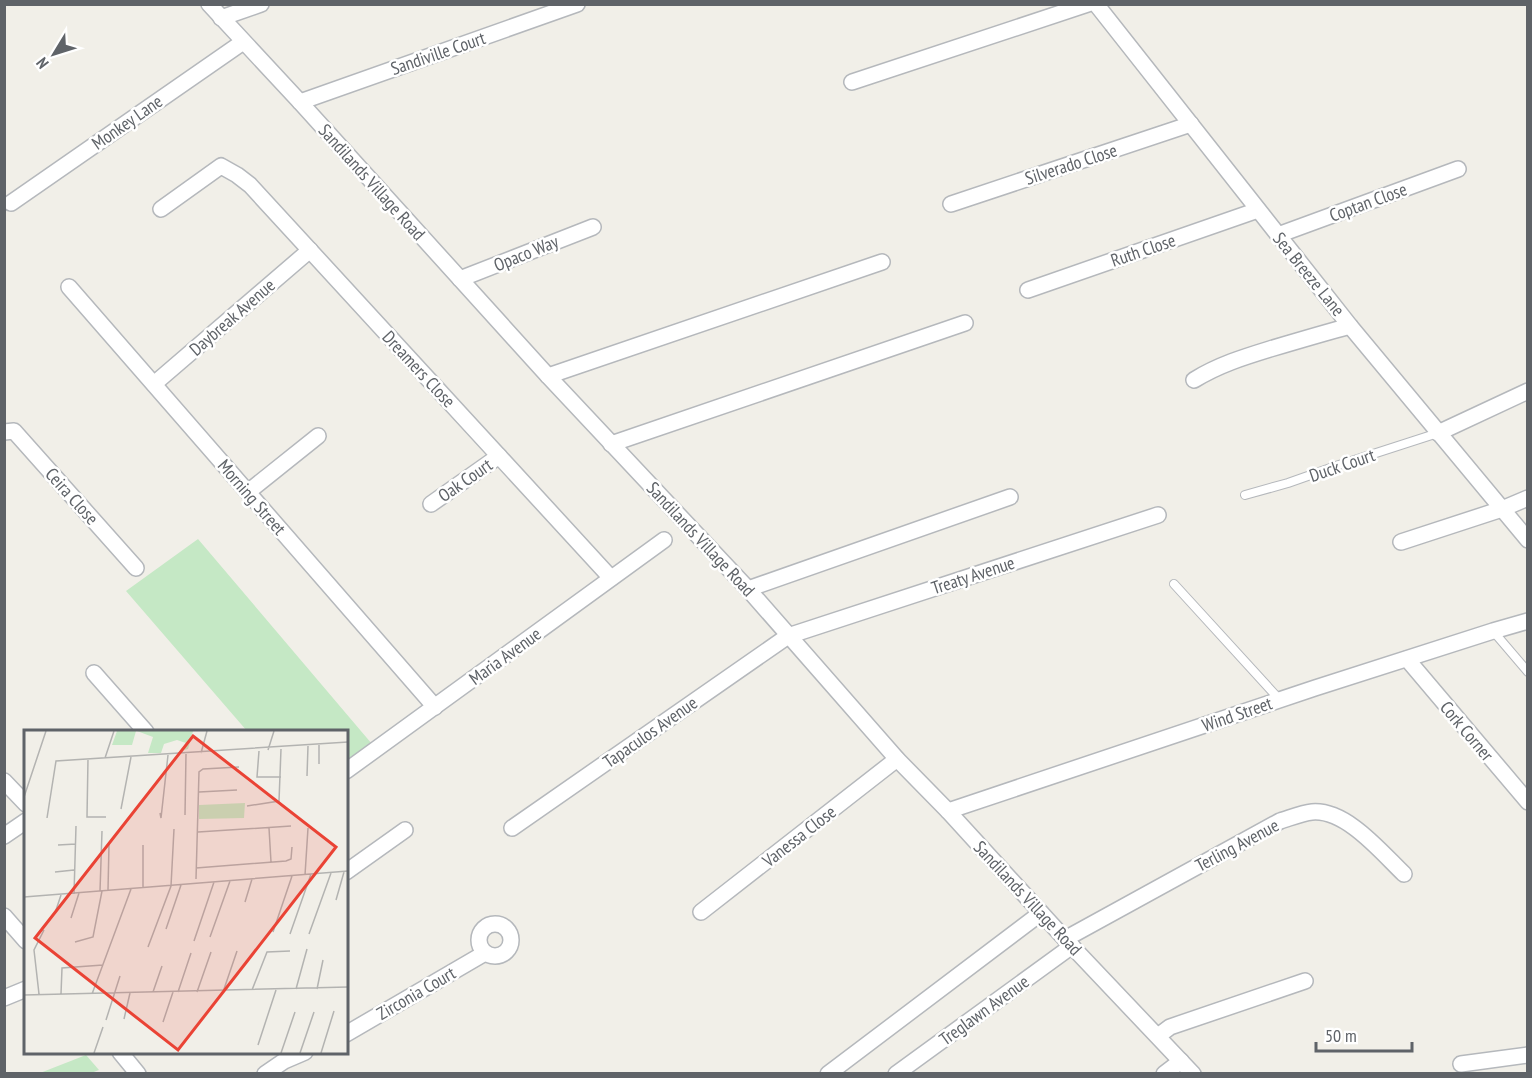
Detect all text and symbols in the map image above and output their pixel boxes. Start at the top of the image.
north arrow [24,24,84,84]
street label: Sandiville Court [388,26,488,80]
text: N [32,54,53,73]
street label: Monkey Lane [87,89,167,155]
street label: Sandilands Village Road [314,119,430,245]
street label: Silverado Close [1022,138,1120,190]
street label: Coptan Close [1326,177,1410,227]
street label: Sea Breeze Lane [1268,227,1350,321]
street label: Ruth Close [1108,228,1178,272]
street label: Opaco Way [490,230,562,276]
street label: Daybreak Avenue [184,273,280,361]
street label: Dreamers Close [378,326,460,412]
street label: Duck Court [1306,443,1378,487]
street label: Oak Court [433,453,497,507]
street label: Morning Street [213,454,291,540]
street label: Ceira Close [40,463,104,529]
street label: Sandilands Village Road [642,477,760,601]
street label: Treaty Avenue [929,551,1017,599]
street label: Maria Avenue [464,622,546,690]
street label: Tapaculos Avenue [598,691,702,773]
street label: Wind Street [1199,691,1275,737]
street label: Cork Corner [1435,696,1499,766]
inset map [24,730,348,1054]
street label: Vanessa Close [757,800,840,872]
street label: Terling Avenue [1191,813,1283,877]
street label: Sandilands Village Road [969,836,1087,960]
street label: Zirconia Court [373,961,459,1025]
street label: Treglawn Avenue [935,970,1033,1050]
scale bar [1316,1015,1412,1053]
text: 50 m [1325,1024,1357,1047]

